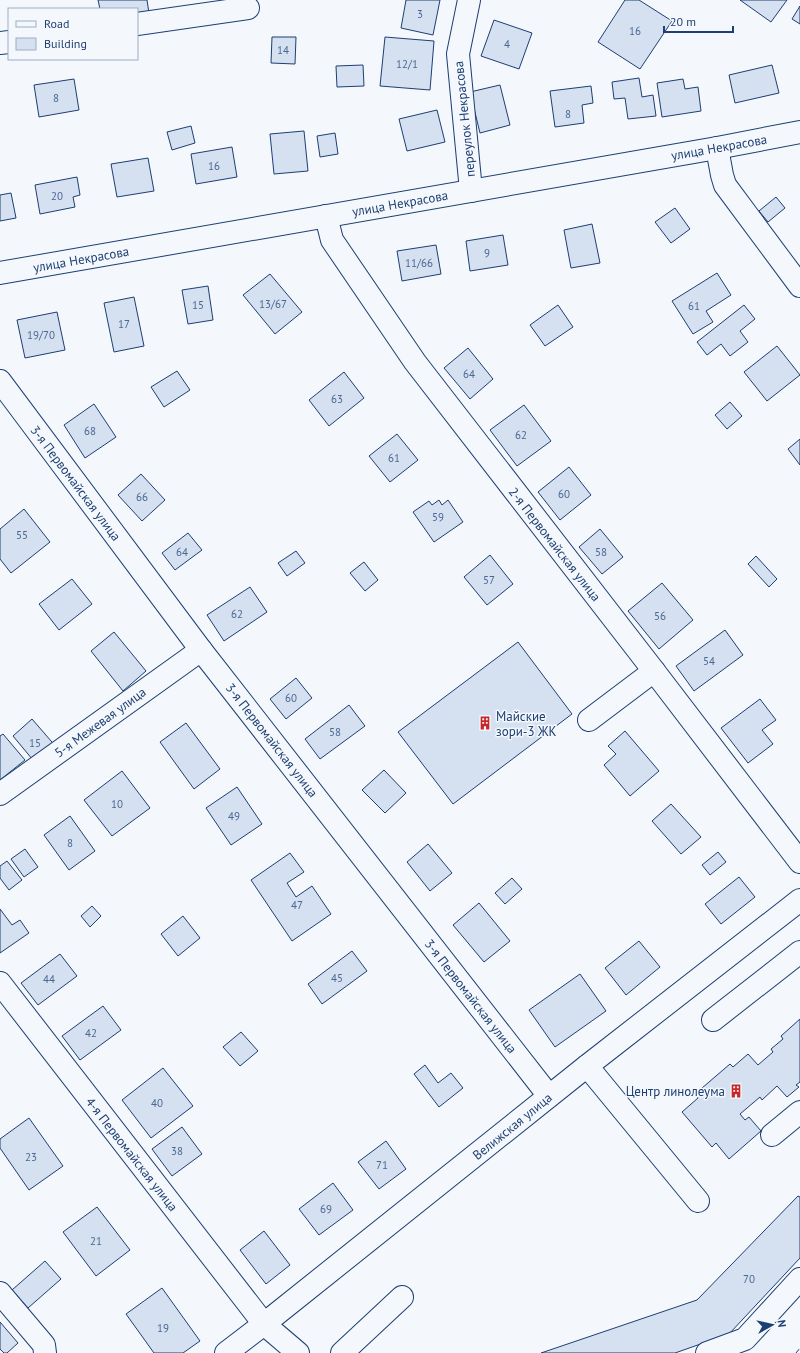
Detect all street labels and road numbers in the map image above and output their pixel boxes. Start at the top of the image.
street label: переулок Некрасова [450,60,479,178]
street label: улица Некрасова [670,131,768,164]
street label: улица Некрасова [351,187,449,220]
street label: улица Некрасова [32,243,130,276]
street label: 3-я Первомайская улица [27,422,125,544]
street label: 2-я Первомайская улица [505,484,604,605]
street label: 3-я Первомайская улица [222,680,321,801]
street label: 5-я Межевая улица [51,684,149,761]
street label: 3-я Первомайская улица [421,936,520,1057]
street label: Велижская улица [469,1089,555,1164]
street label: 4-я Первомайская улица [82,1094,181,1215]

